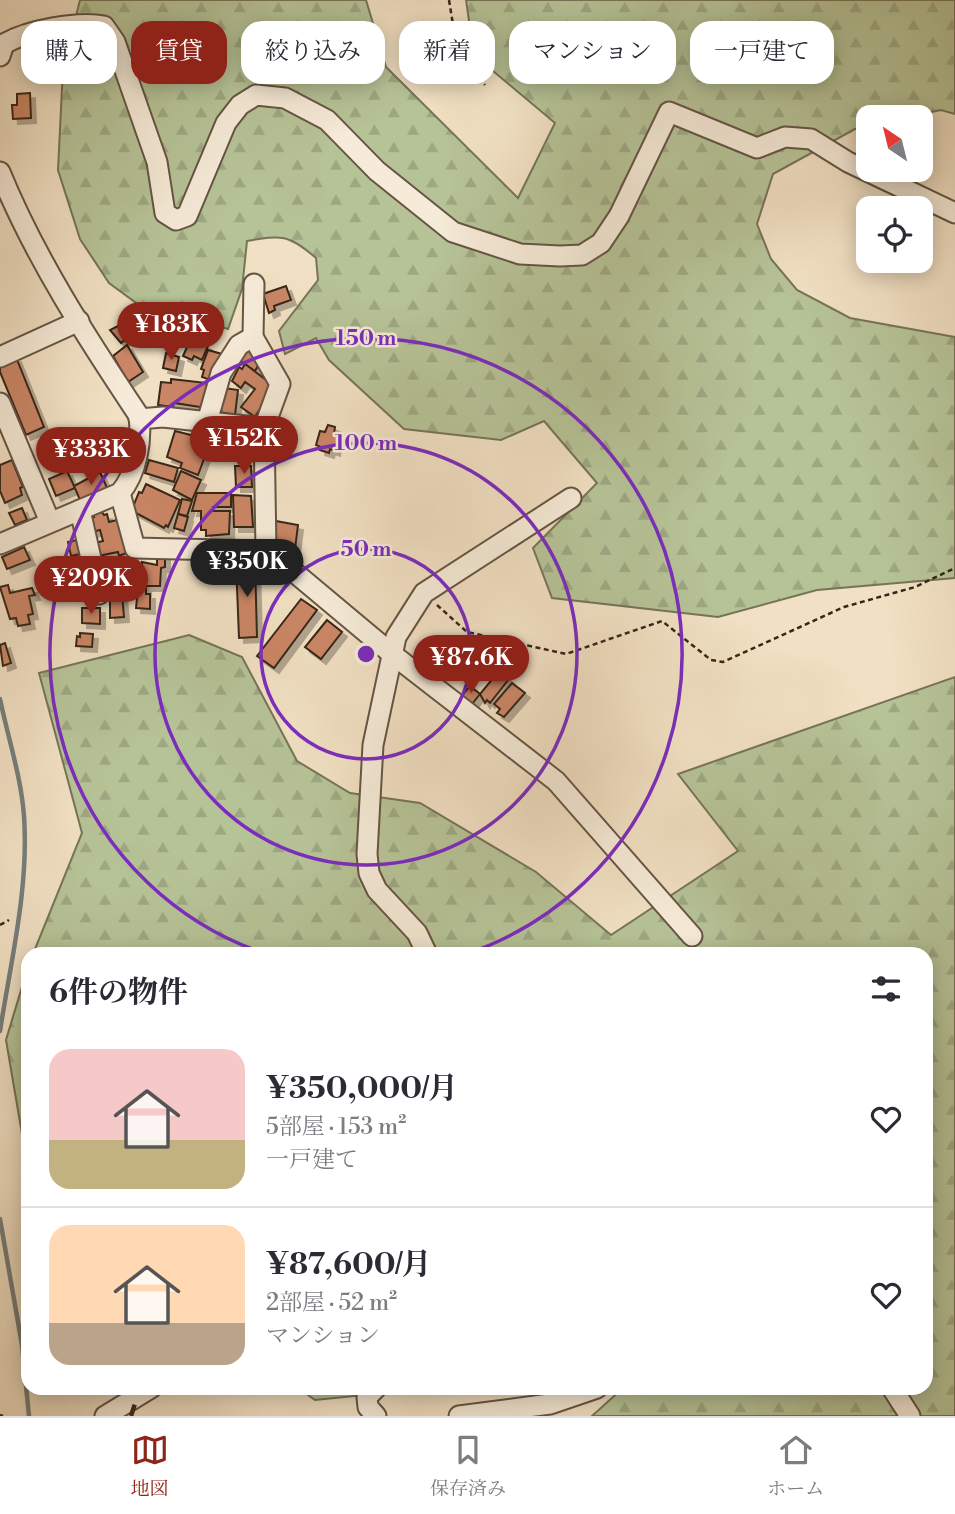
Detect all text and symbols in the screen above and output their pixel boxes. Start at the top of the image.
chip: 購入 [21,21,117,84]
chip: 賃貸 [131,21,227,84]
chip: 絞り込み [241,21,385,84]
chip: 新着 [399,21,495,84]
chip: マンション [509,21,676,84]
chip: 一戸建て [690,21,834,84]
north arrow [856,105,933,182]
map controls [856,105,933,273]
button: locate [856,196,933,273]
pin: ¥183K [122,302,220,362]
text: ¥183K [133,311,209,339]
text: 150 m [336,326,396,352]
pin: ¥152K [195,416,293,476]
text: ¥152K [206,425,282,453]
pin: ¥333K [42,428,140,487]
text: 100 m [335,431,397,457]
text: ¥333K [52,436,130,464]
text: 50 m [341,537,391,563]
pin: ¥350K [198,540,296,599]
text: ¥350K [206,548,288,576]
pin: ¥209K [42,556,140,616]
text: ¥209K [50,565,132,593]
pin: ¥87.6K [414,636,528,695]
centre of rings [354,642,378,666]
text: ¥87.6K [429,644,513,672]
icon: filters [867,970,905,1008]
text: 6件の物件 [49,974,188,1012]
text: ¥350,000/月 [266,1070,458,1108]
icon: home [105,1077,189,1161]
icon: heart [867,1100,905,1138]
text: 5部屋 · 153 m² [266,1113,406,1141]
text: 一戸建て [266,1146,358,1174]
text: ¥87,600/月 [266,1246,431,1284]
icon: home [105,1253,189,1337]
icon: heart [867,1276,905,1314]
text: 2部屋 · 52 m² [266,1289,397,1317]
text: マンション [266,1322,380,1350]
tab: 地図 [131,1431,169,1501]
tab: 保存済み [430,1431,506,1501]
tab: ホーム [767,1431,824,1501]

